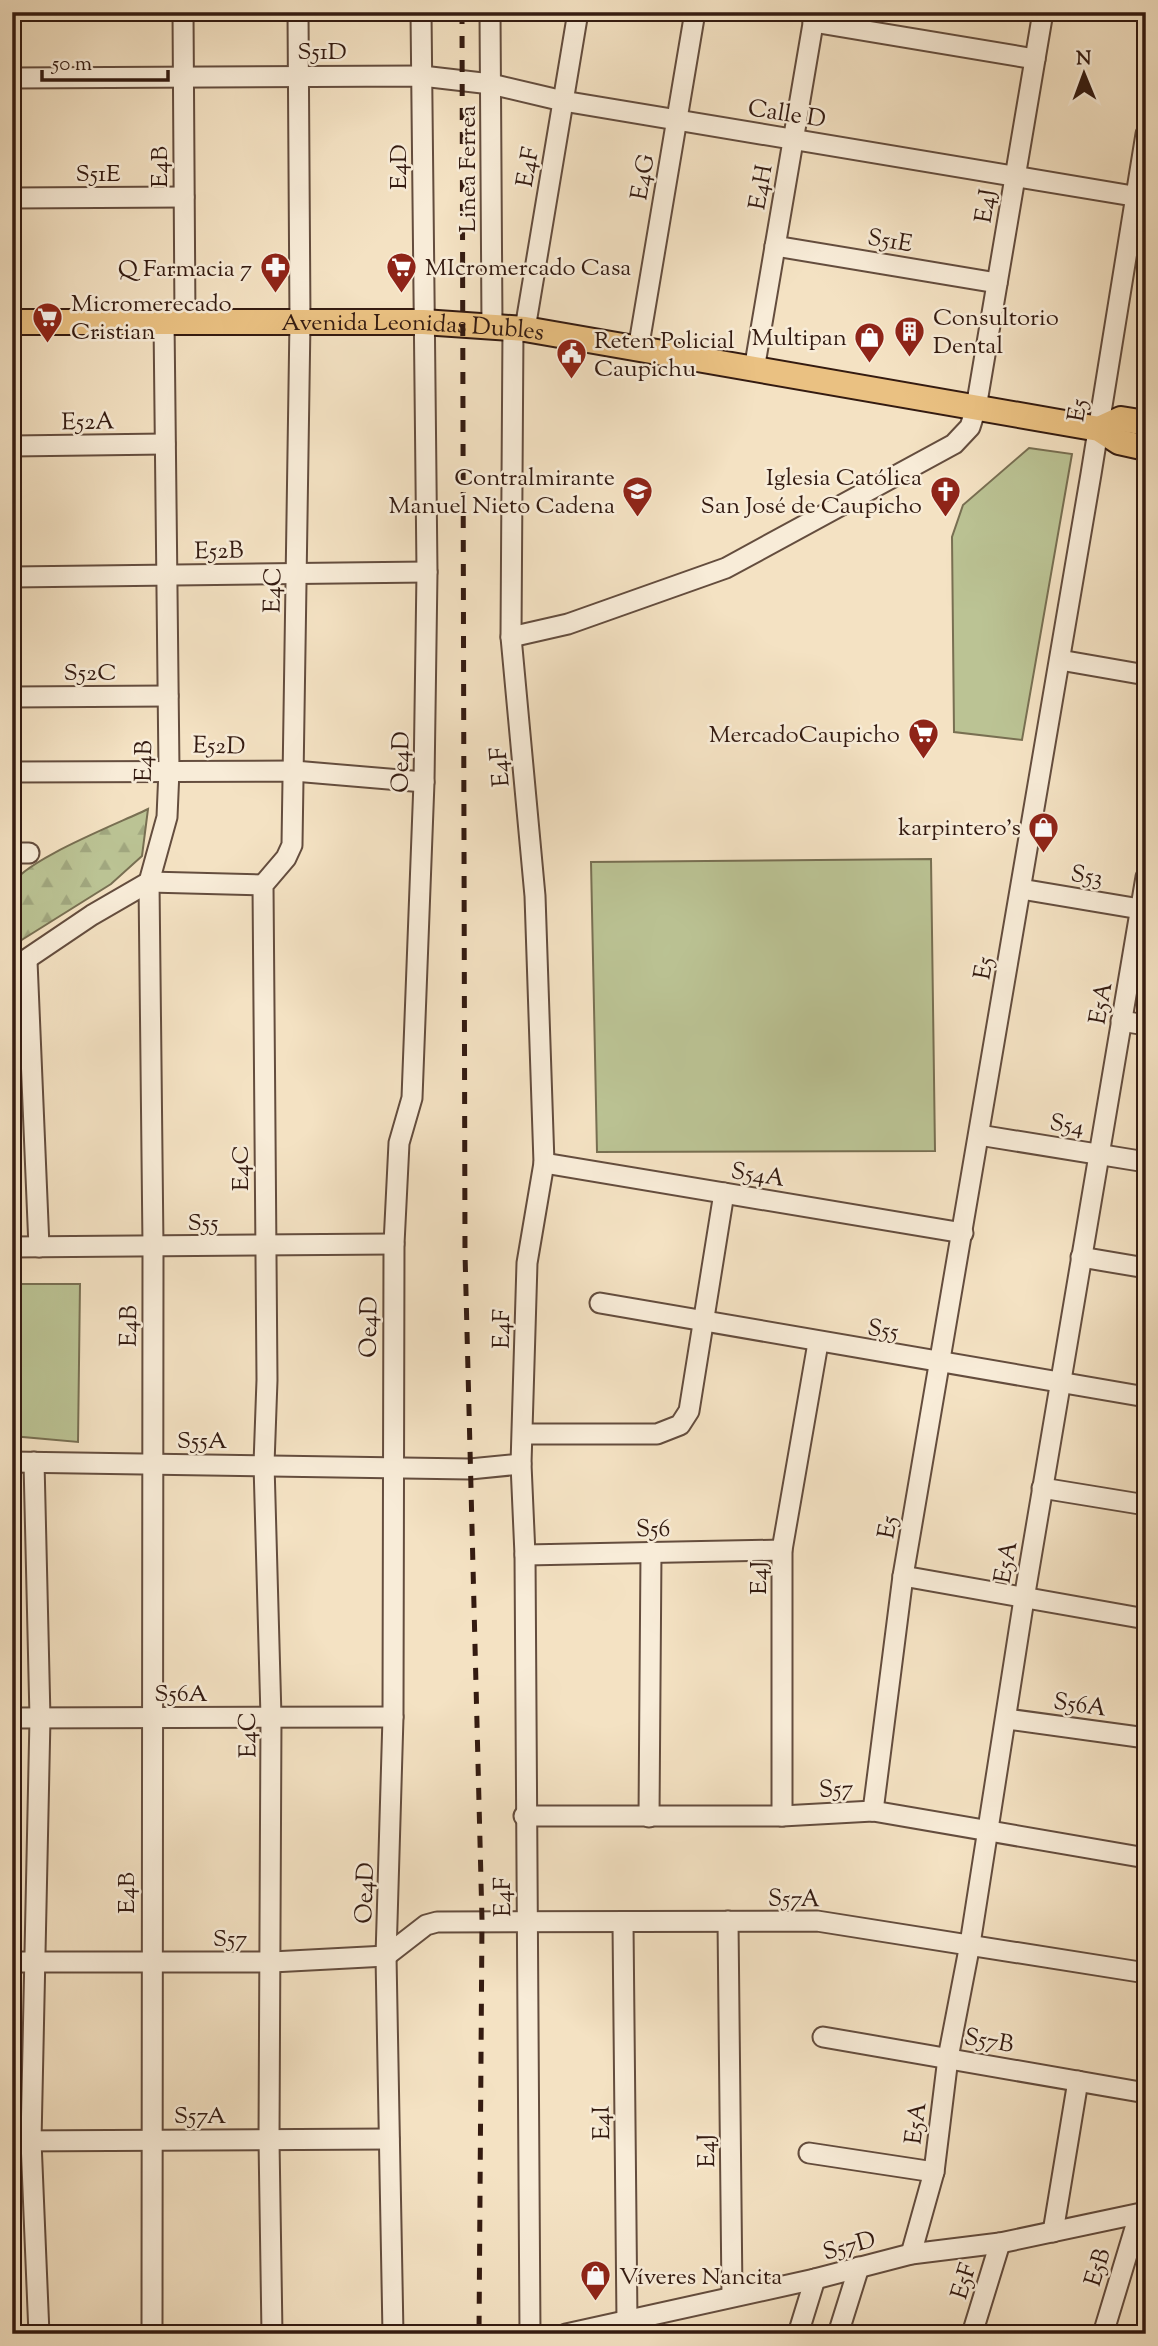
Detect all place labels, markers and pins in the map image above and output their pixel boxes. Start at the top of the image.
supermarket icon: MIcromercado Casa [385,250,419,294]
pharmacy icon: Q Farmacia 7 [258,251,292,295]
place label: MIcromercado Casa [425,252,631,286]
place label: Q Farmacia 7 [118,253,252,287]
place label: Micromerecado Cristian [71,288,232,350]
supermarket icon: Micromerecado Cristian [31,300,65,344]
place label: Consultorio Dental [933,302,1059,364]
building icon: Consultorio Dental [893,314,927,358]
shop icon: Multipan [853,320,887,364]
place label: Multipan [752,322,847,356]
place label: Reten Policial Caupichu [594,325,735,387]
public building icon: Reten Policial Caupichu [554,337,588,381]
place label: Contralmirante Manuel Nieto Cadena [389,462,615,524]
place label: Iglesia Católica San José de Caupicho [701,462,922,524]
school or university icon: Contralmirante Manuel Nieto Cadena [621,474,655,518]
church icon: Iglesia Católica San José de Caupicho [928,474,962,518]
supermarket icon: MercadoCaupicho [906,717,940,761]
place label: MercadoCaupicho [709,719,900,753]
shop icon: karpintero's [1027,810,1061,854]
place label: karpintero's [898,812,1021,846]
shop icon: Víveres Nancita [579,2259,613,2303]
place label: Víveres Nancita [619,2261,782,2295]

